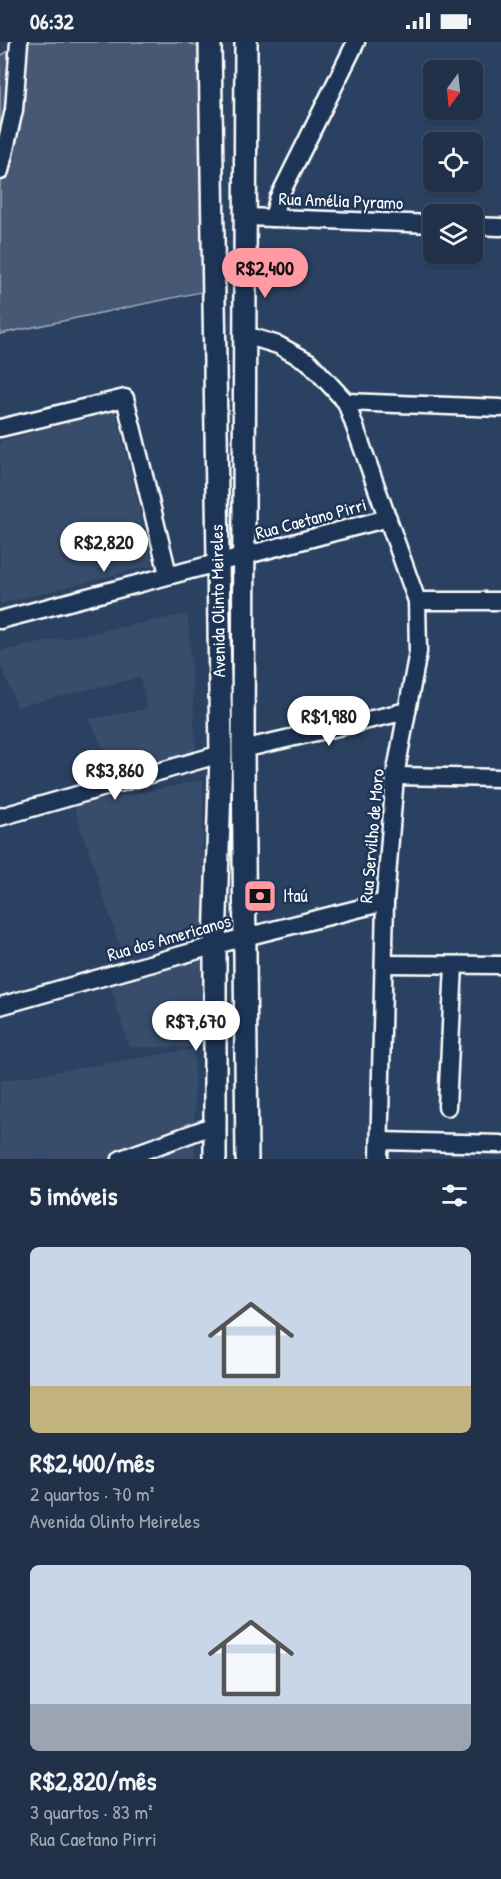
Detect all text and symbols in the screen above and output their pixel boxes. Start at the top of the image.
text: 06:32 [30,6,74,36]
north arrow [423,60,483,120]
map controls [423,60,483,264]
button: locate [423,132,483,192]
street label: Rua Amélia Pyramo [278,186,404,215]
button: layers [423,204,483,264]
pin: R$2,400 [210,248,320,299]
text: R$2,400 [236,254,294,281]
street label: Rua Caetano Pirri [253,492,369,545]
pin: R$2,820 [49,522,159,573]
street label: Avenida Olinto Meireles [204,524,231,678]
text: R$2,820 [74,528,134,555]
pin: R$1,980 [274,696,384,747]
text: R$1,980 [301,702,357,729]
pin: R$3,860 [60,750,170,801]
text: R$3,860 [86,756,144,783]
street label: Rua Servilho de Moro [353,768,390,904]
bank icon: Itaú [242,878,278,914]
place label: Itaú [283,883,308,908]
street label: Rua dos Americanos [104,908,234,967]
pin: R$7,670 [141,1001,251,1052]
text: R$7,670 [166,1007,226,1034]
text: 5 imóveis [30,1178,118,1213]
icon: filters [438,1179,471,1212]
icon: home [197,1286,305,1394]
text: R$2,400/mês [30,1445,155,1480]
text: 2 quartos · 70 m² [30,1480,154,1507]
text: Avenida Olinto Meireles [30,1507,200,1534]
icon: home [197,1604,305,1712]
text: R$2,820/mês [30,1763,157,1798]
text: 3 quartos · 83 m² [30,1798,153,1825]
text: Rua Caetano Pirri [30,1825,157,1852]

